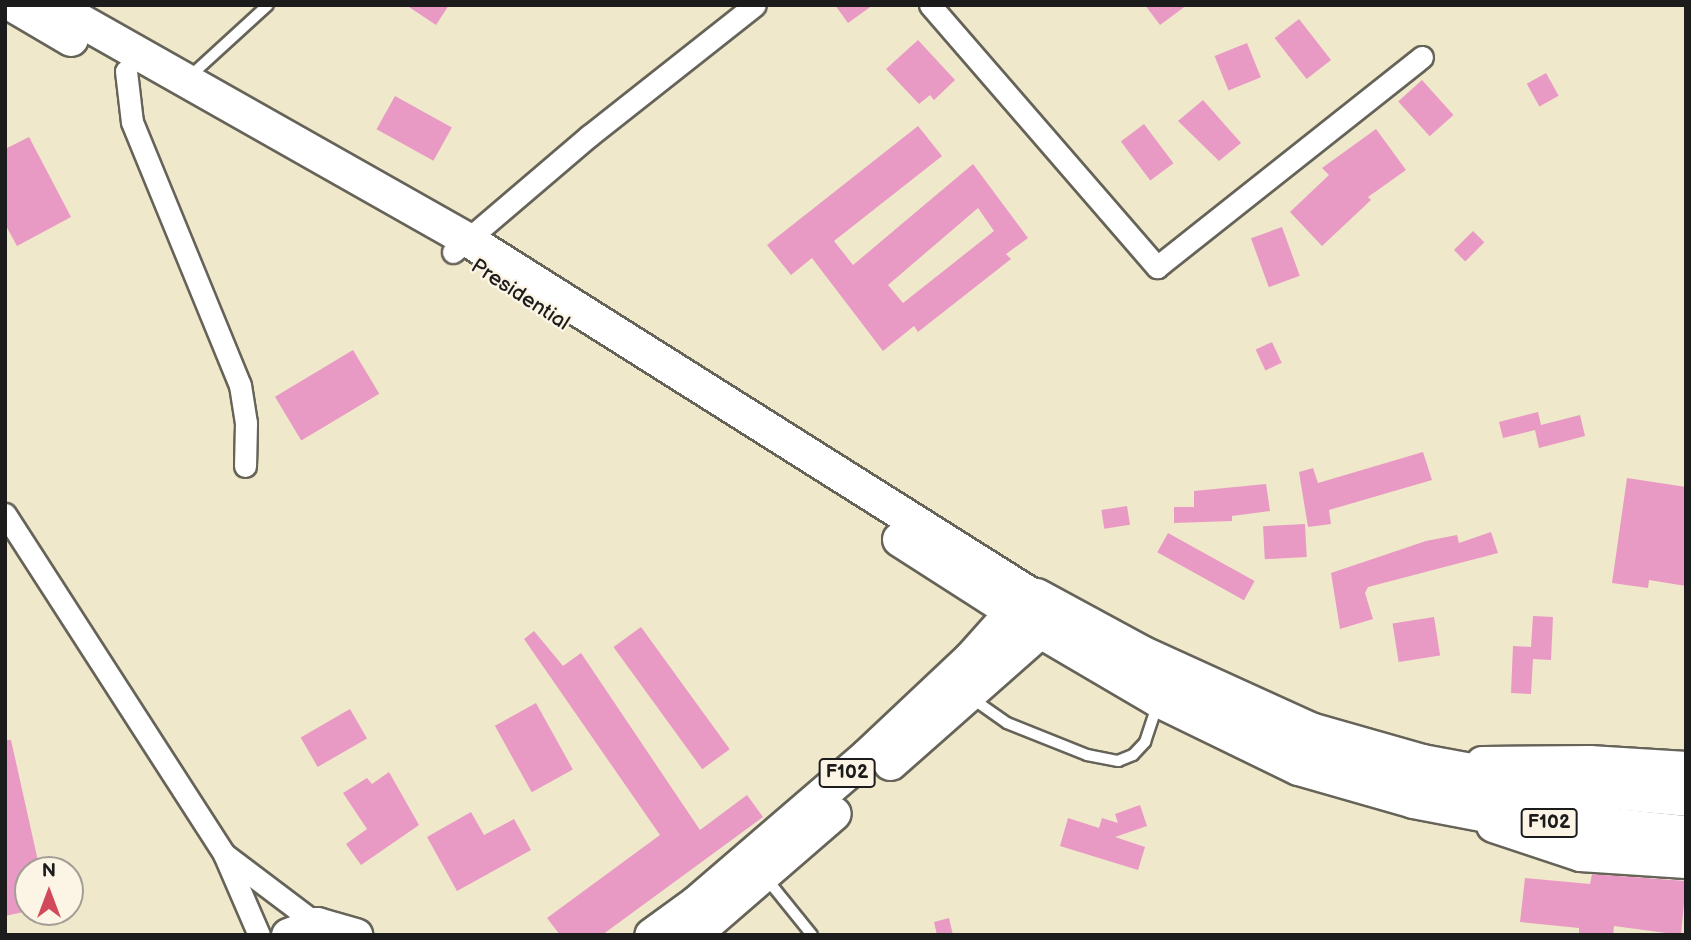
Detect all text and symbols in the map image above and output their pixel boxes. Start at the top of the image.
street label: Presidential [466,254,574,336]
road number: F102 [817,758,877,788]
road number: F102 [1519,808,1579,838]
north arrow [14,856,84,926]
text: N [42,860,56,883]

